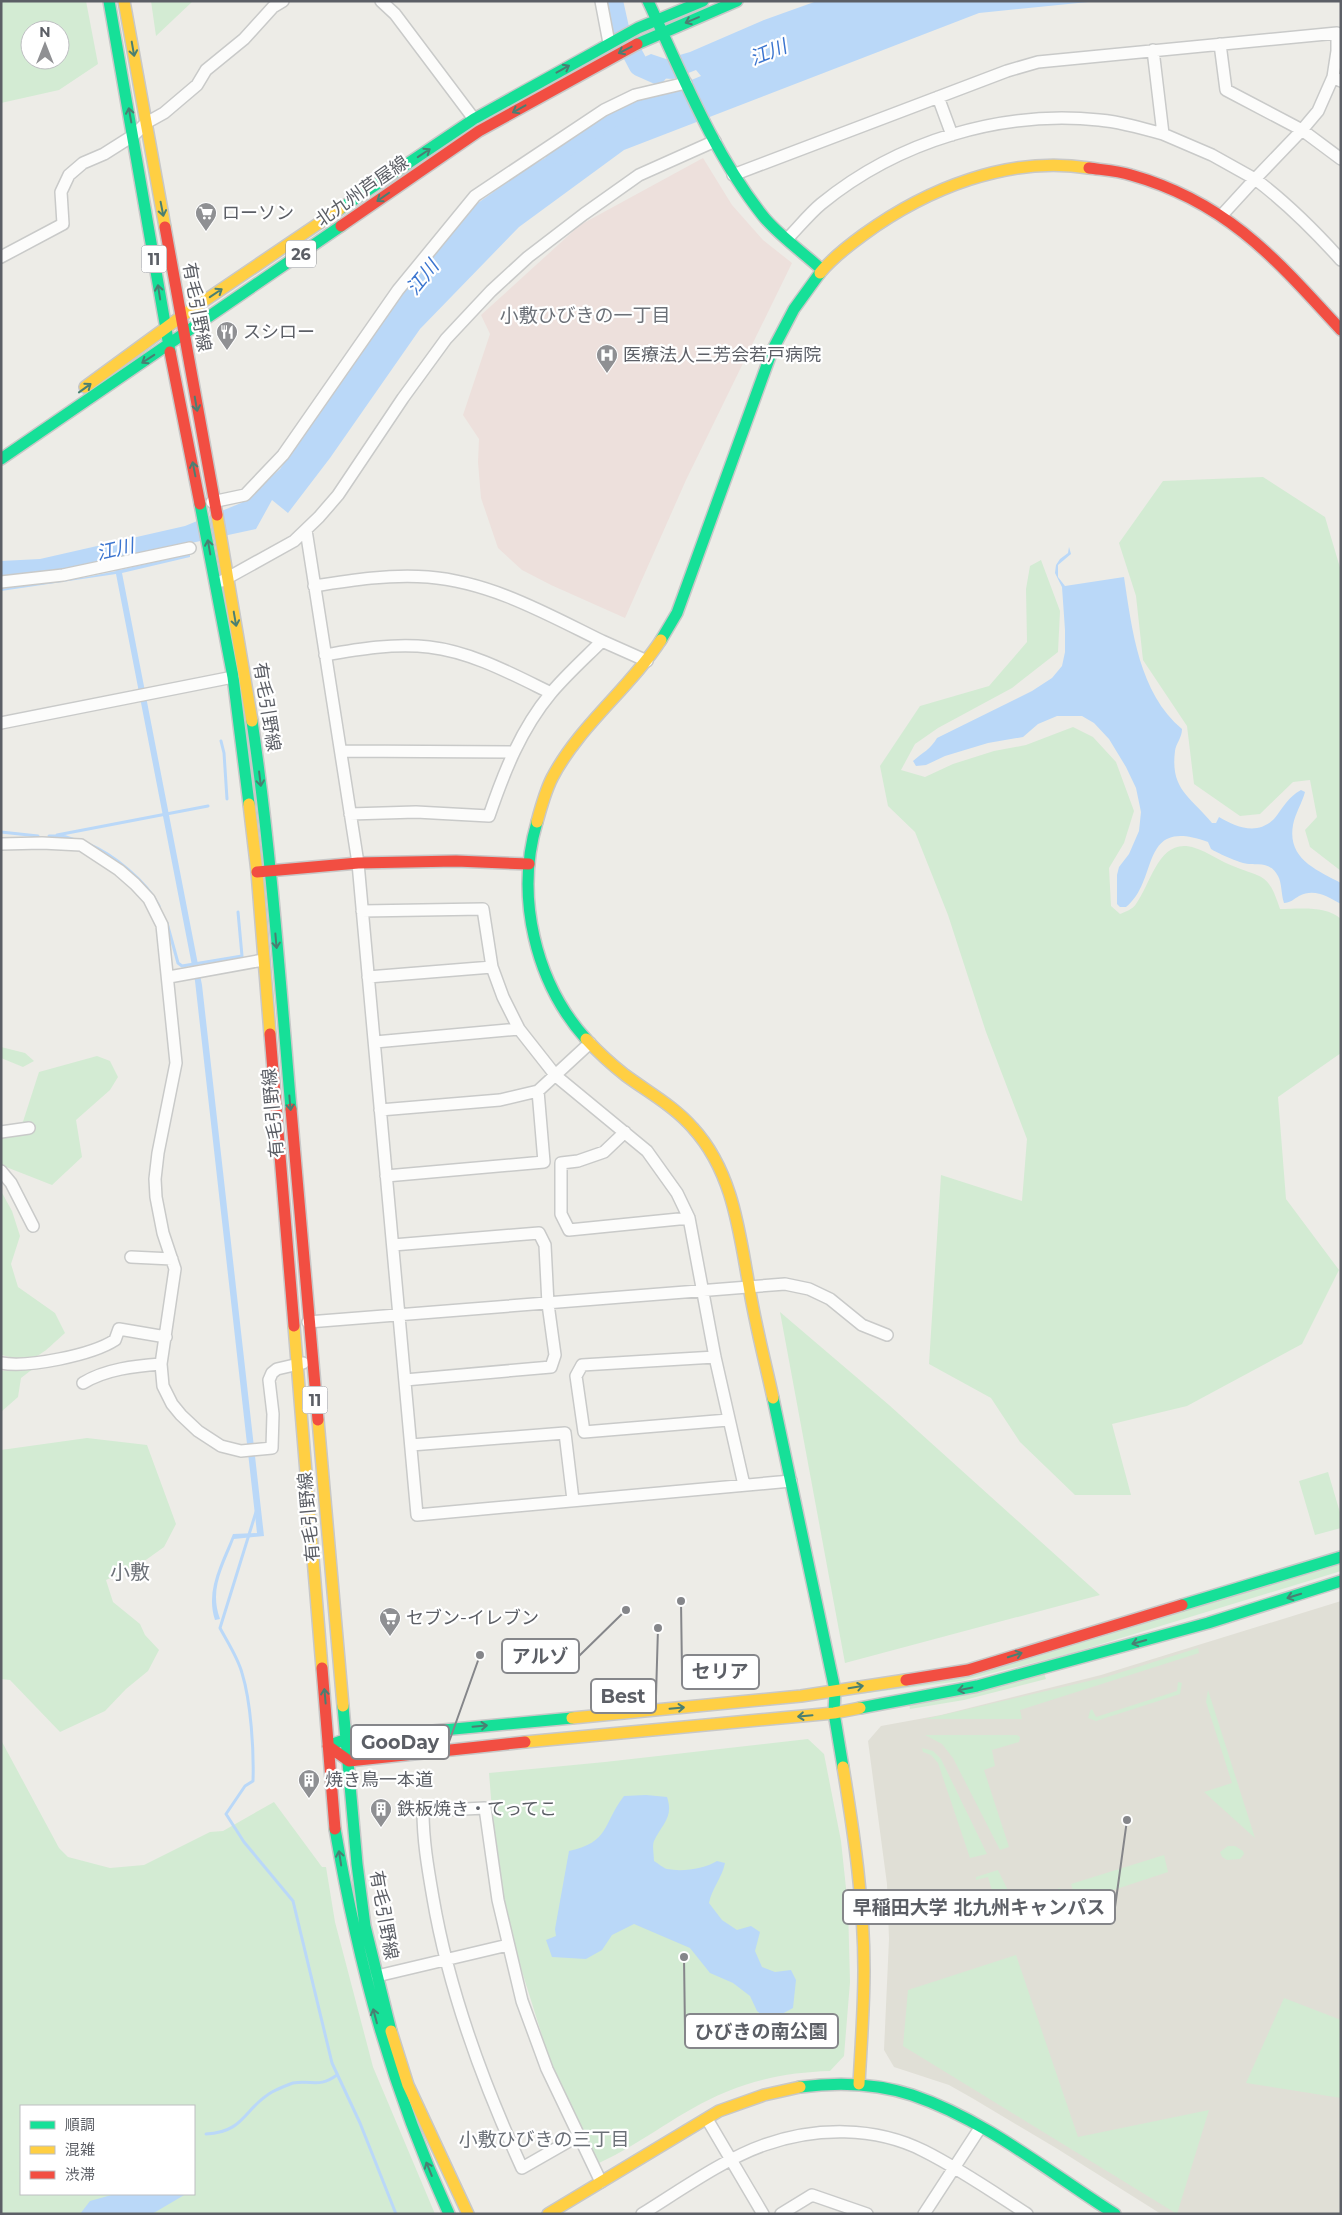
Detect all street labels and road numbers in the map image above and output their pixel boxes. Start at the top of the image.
street label: 北九州芦屋線 [311,151,413,231]
road number: 26 [286,240,316,268]
road number: 11 [142,245,166,272]
street label: 有毛引野線 [178,261,216,353]
street label: 有毛引野線 [249,661,285,753]
street label: 有毛引野線 [258,1067,288,1159]
road number: 11 [302,1386,328,1414]
street label: 有毛引野線 [294,1471,324,1563]
street label: 有毛引野線 [365,1869,403,1961]

